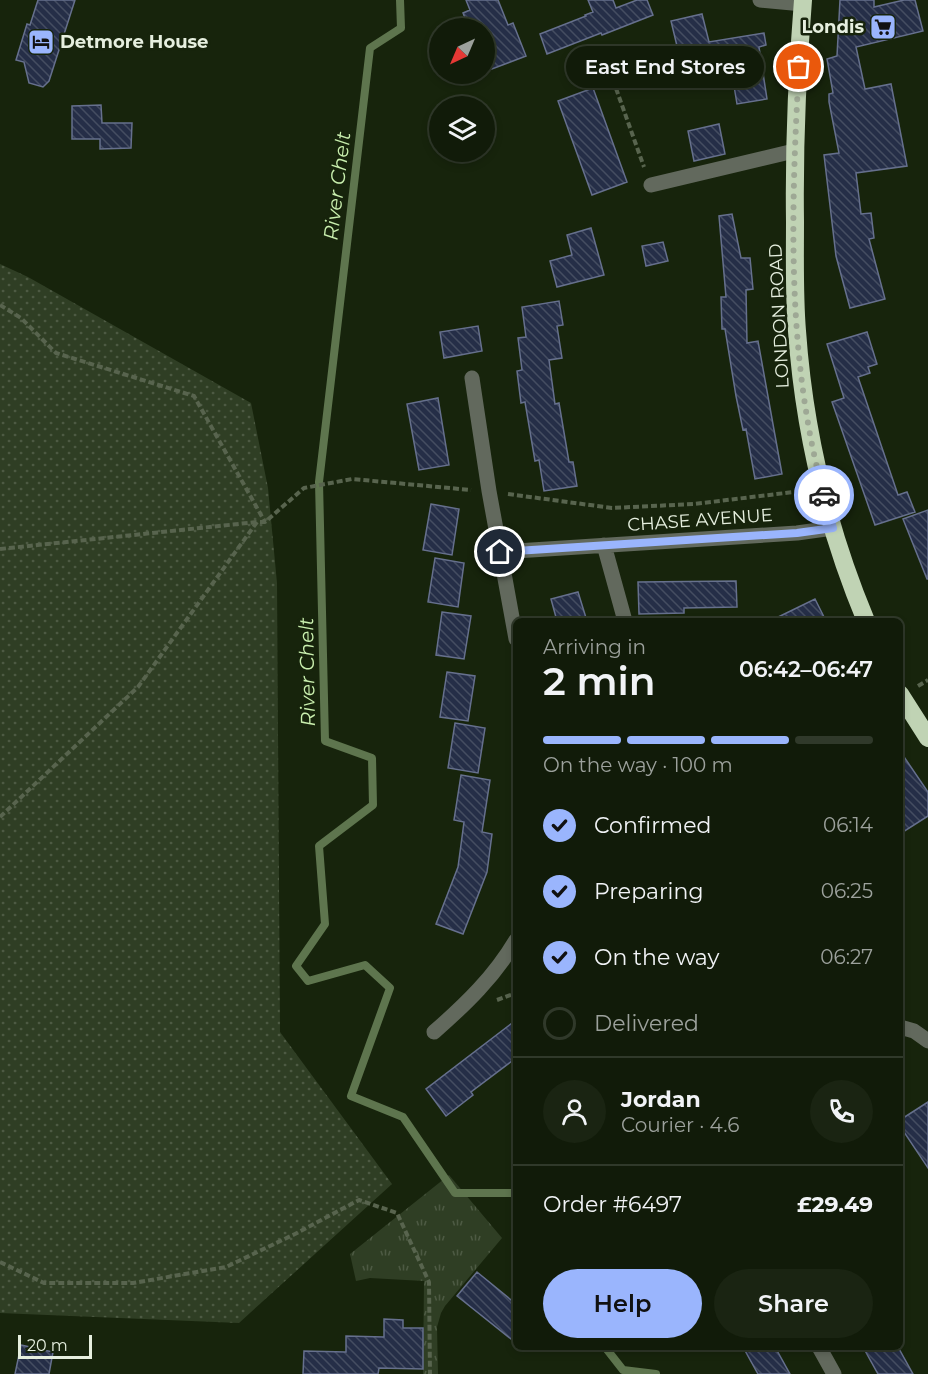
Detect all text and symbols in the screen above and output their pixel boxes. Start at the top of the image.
supermarket icon: Londis [868,12,898,42]
place label: Londis [801,16,864,38]
north arrow [429,18,495,84]
map controls [429,18,495,162]
hotel icon: Detmore House [26,27,56,57]
place label: Detmore House [60,31,208,53]
pin [773,41,824,92]
callout: East End Stores [565,46,763,88]
icon: bag [782,50,815,83]
text: East End Stores [585,55,745,79]
button: layers [429,96,495,162]
water label: River Chelt [318,130,356,242]
street label: LONDON ROAD [764,243,794,389]
courier [794,465,854,525]
icon: car [808,479,841,512]
street label: CHASE AVENUE [627,504,773,536]
pin [474,526,525,577]
icon: home [483,535,516,568]
water label: River Chelt [294,617,320,727]
text: Arriving in [543,635,646,659]
text: 06:42–06:47 [739,656,873,683]
text: 2 min [543,657,656,705]
text: On the way · 100 m [543,753,733,777]
icon: check [543,809,576,842]
text: Confirmed [594,812,711,839]
text: 06:14 [823,813,873,837]
icon: check [543,875,576,908]
text: Preparing [594,878,703,905]
text: 06:25 [821,879,873,903]
icon: check [543,941,576,974]
text: On the way [594,944,719,971]
text: 06:27 [820,945,873,969]
text: Delivered [594,1010,699,1037]
button: person [543,1080,606,1143]
button: phone [810,1080,873,1143]
text: Jordan [621,1086,701,1113]
text: Courier · 4.6 [621,1113,739,1137]
text: Order #6497 [543,1191,682,1218]
text: £29.49 [797,1191,873,1218]
button: Help [543,1269,702,1338]
button: Share [714,1269,873,1338]
scale bar [18,1332,92,1360]
text: 20 m [27,1336,68,1355]

